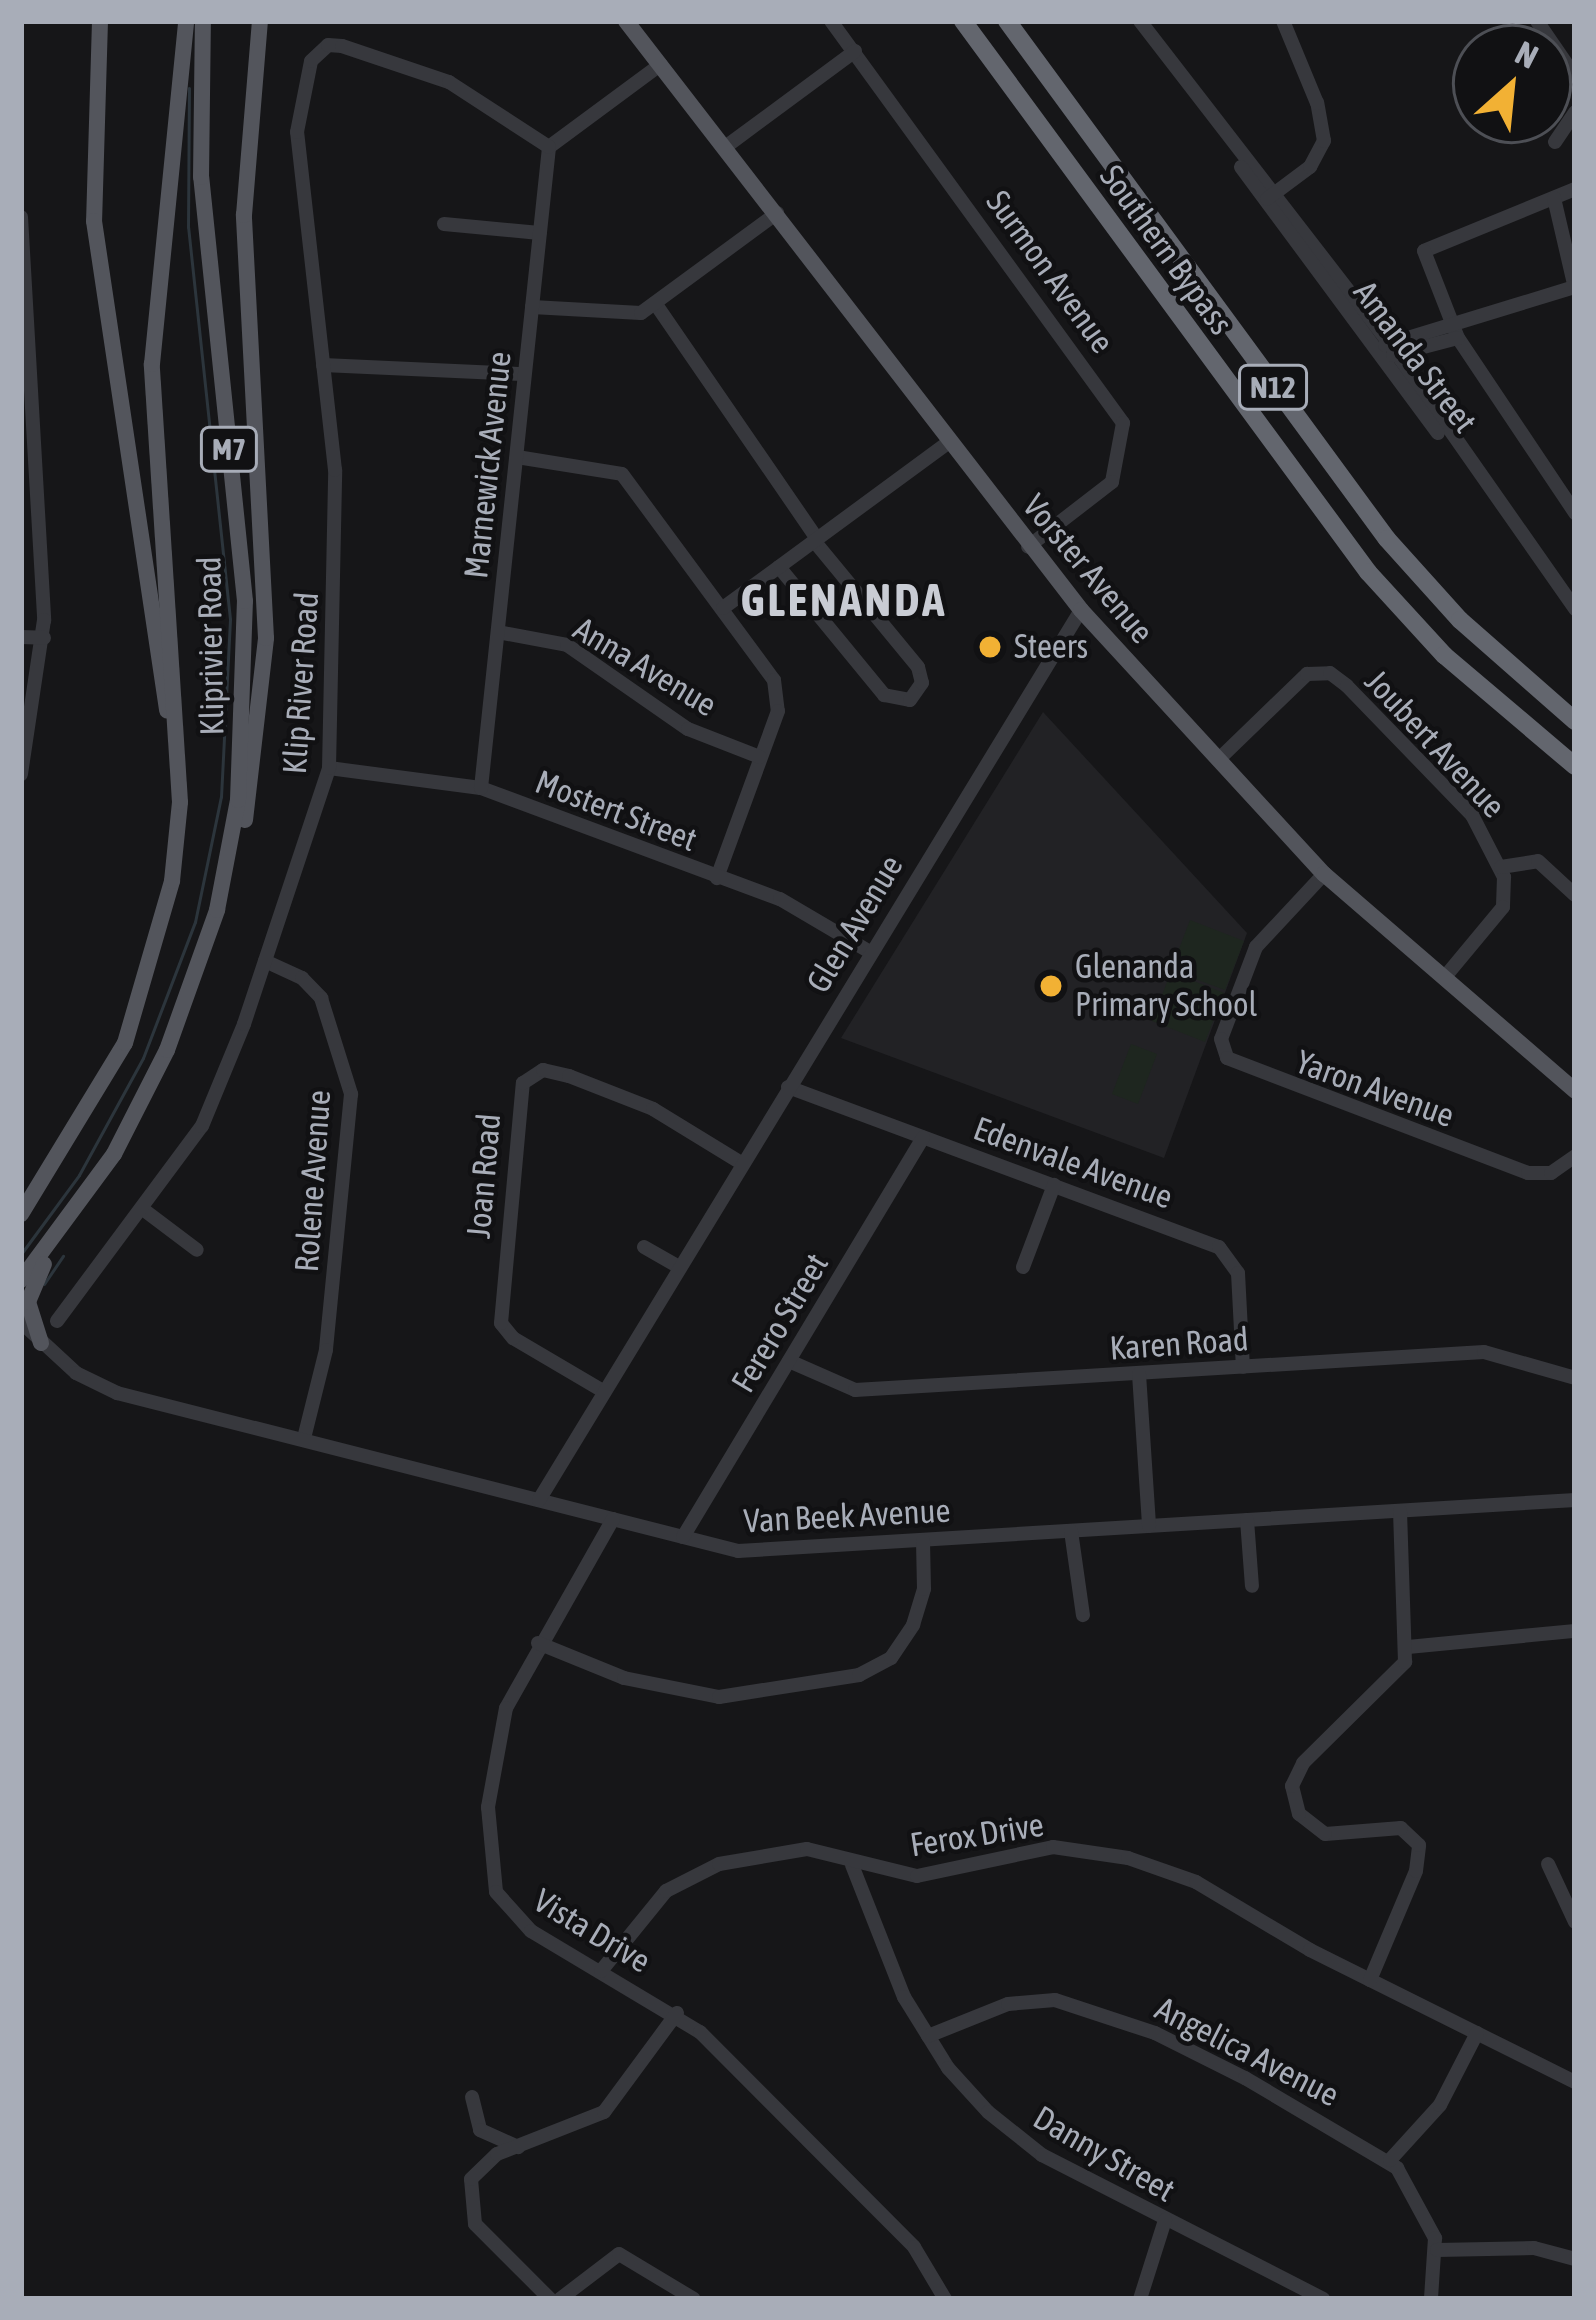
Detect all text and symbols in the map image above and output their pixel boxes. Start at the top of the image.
north arrow [1452,24,1572,144]
text: N [1510,33,1544,76]
street label: Southern Bypass [1091,158,1241,342]
street label: Surmon Avenue [978,183,1122,361]
street label: Amanda Street [1345,274,1485,440]
street label: Marnewick Avenue [456,350,520,580]
road number: N12 [1237,363,1309,411]
road number: M7 [199,425,259,473]
street label: Vorster Avenue [1014,487,1162,651]
street label: Kliprivier Road [190,556,232,736]
district label: GLENANDA [741,574,947,628]
street label: Klip River Road [275,591,327,775]
street label: Anna Avenue [566,609,724,725]
place label: Steers [1014,627,1088,667]
marker: Steers [977,634,1003,660]
street label: Joubert Avenue [1357,662,1513,826]
street label: Mostert Street [530,762,702,860]
street label: Glen Avenue [799,848,911,1000]
place label: Glenanda Primary School [1075,947,1257,1025]
marker: Glenanda Primary School [1038,973,1064,999]
street label: Yaron Avenue [1291,1042,1459,1136]
street label: Rolene Avenue [287,1089,339,1273]
street label: Edenvale Avenue [968,1109,1178,1217]
street label: Joan Road [459,1112,509,1240]
street label: Ferero Street [723,1247,837,1399]
street label: Karen Road [1108,1319,1250,1369]
street label: Van Beek Avenue [743,1491,951,1541]
street label: Ferox Drive [908,1805,1046,1865]
street label: Vista Drive [527,1881,657,1981]
street label: Angelica Avenue [1149,1989,1345,2115]
street label: Danny Street [1026,2098,1182,2210]

